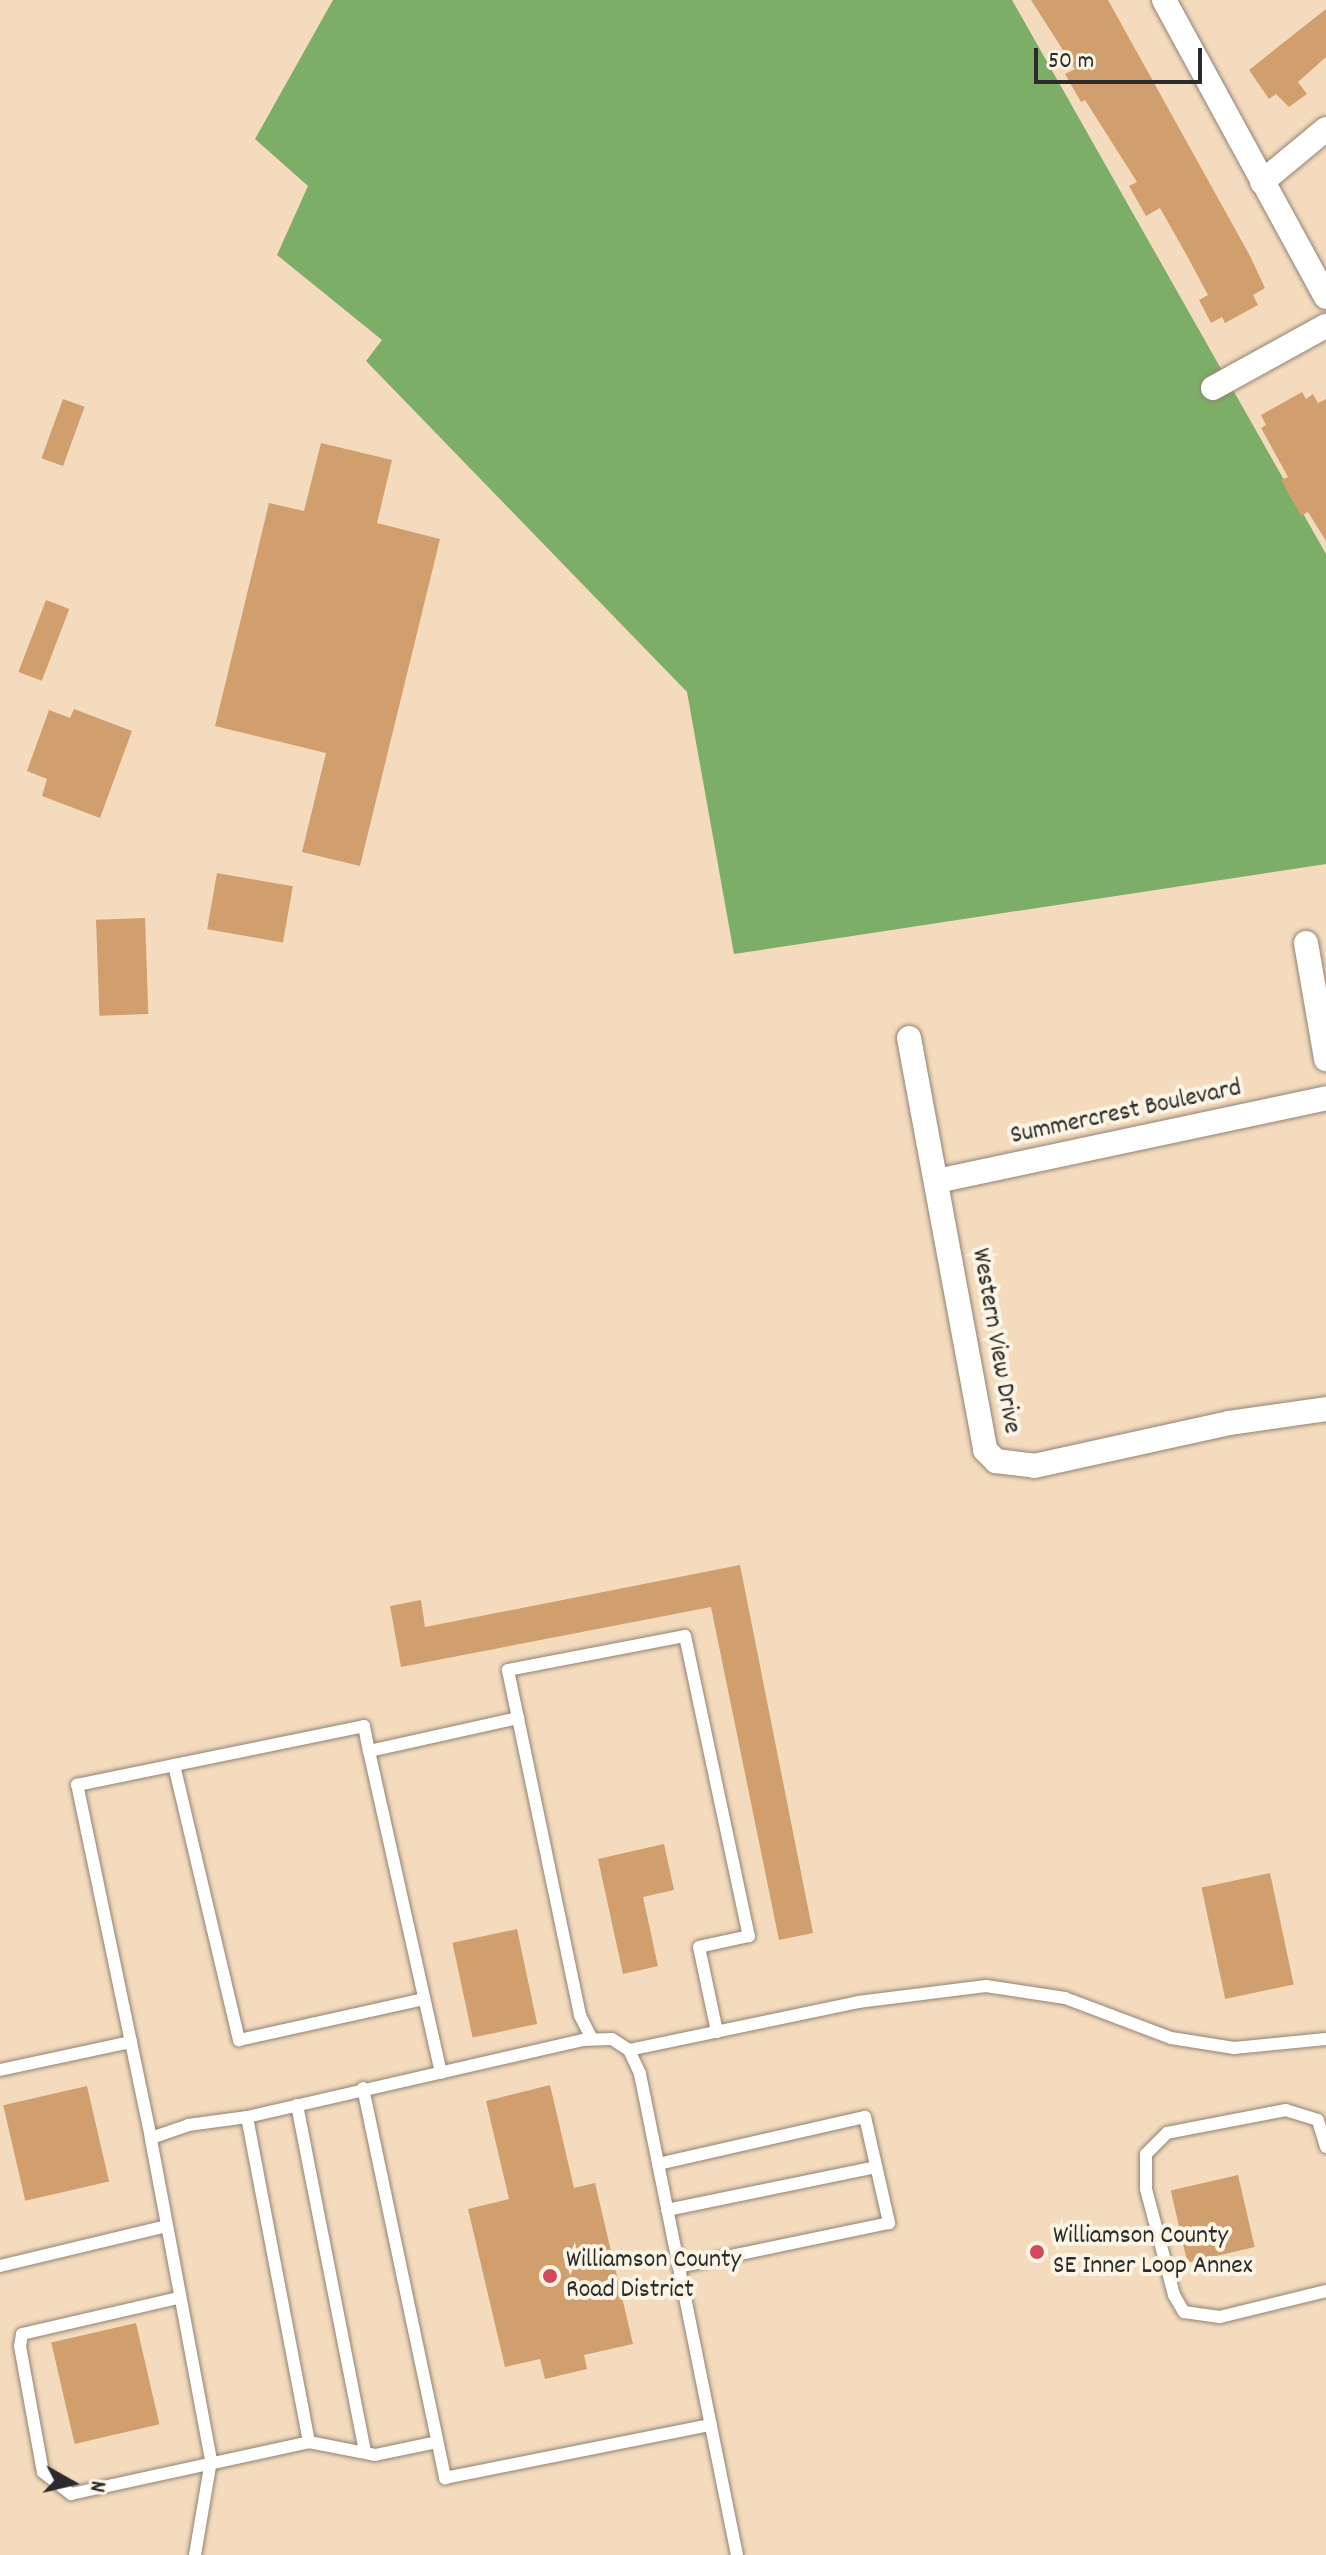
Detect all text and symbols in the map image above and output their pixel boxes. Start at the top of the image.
scale bar [1038,32,1206,82]
text: 50 m [1048,45,1094,79]
street label: Summercrest Boulevard [1008,1073,1244,1153]
street label: Western View Drive [963,1246,1027,1436]
place label: Williamson County SE Inner Loop Annex [1053,2221,1252,2282]
marker: Williamson County SE Inner Loop Annex [1028,2243,1046,2261]
place label: Williamson County Road District [566,2245,741,2306]
marker: Williamson County Road District [541,2267,559,2285]
north arrow [32,2443,112,2523]
text: N [80,2479,112,2494]

